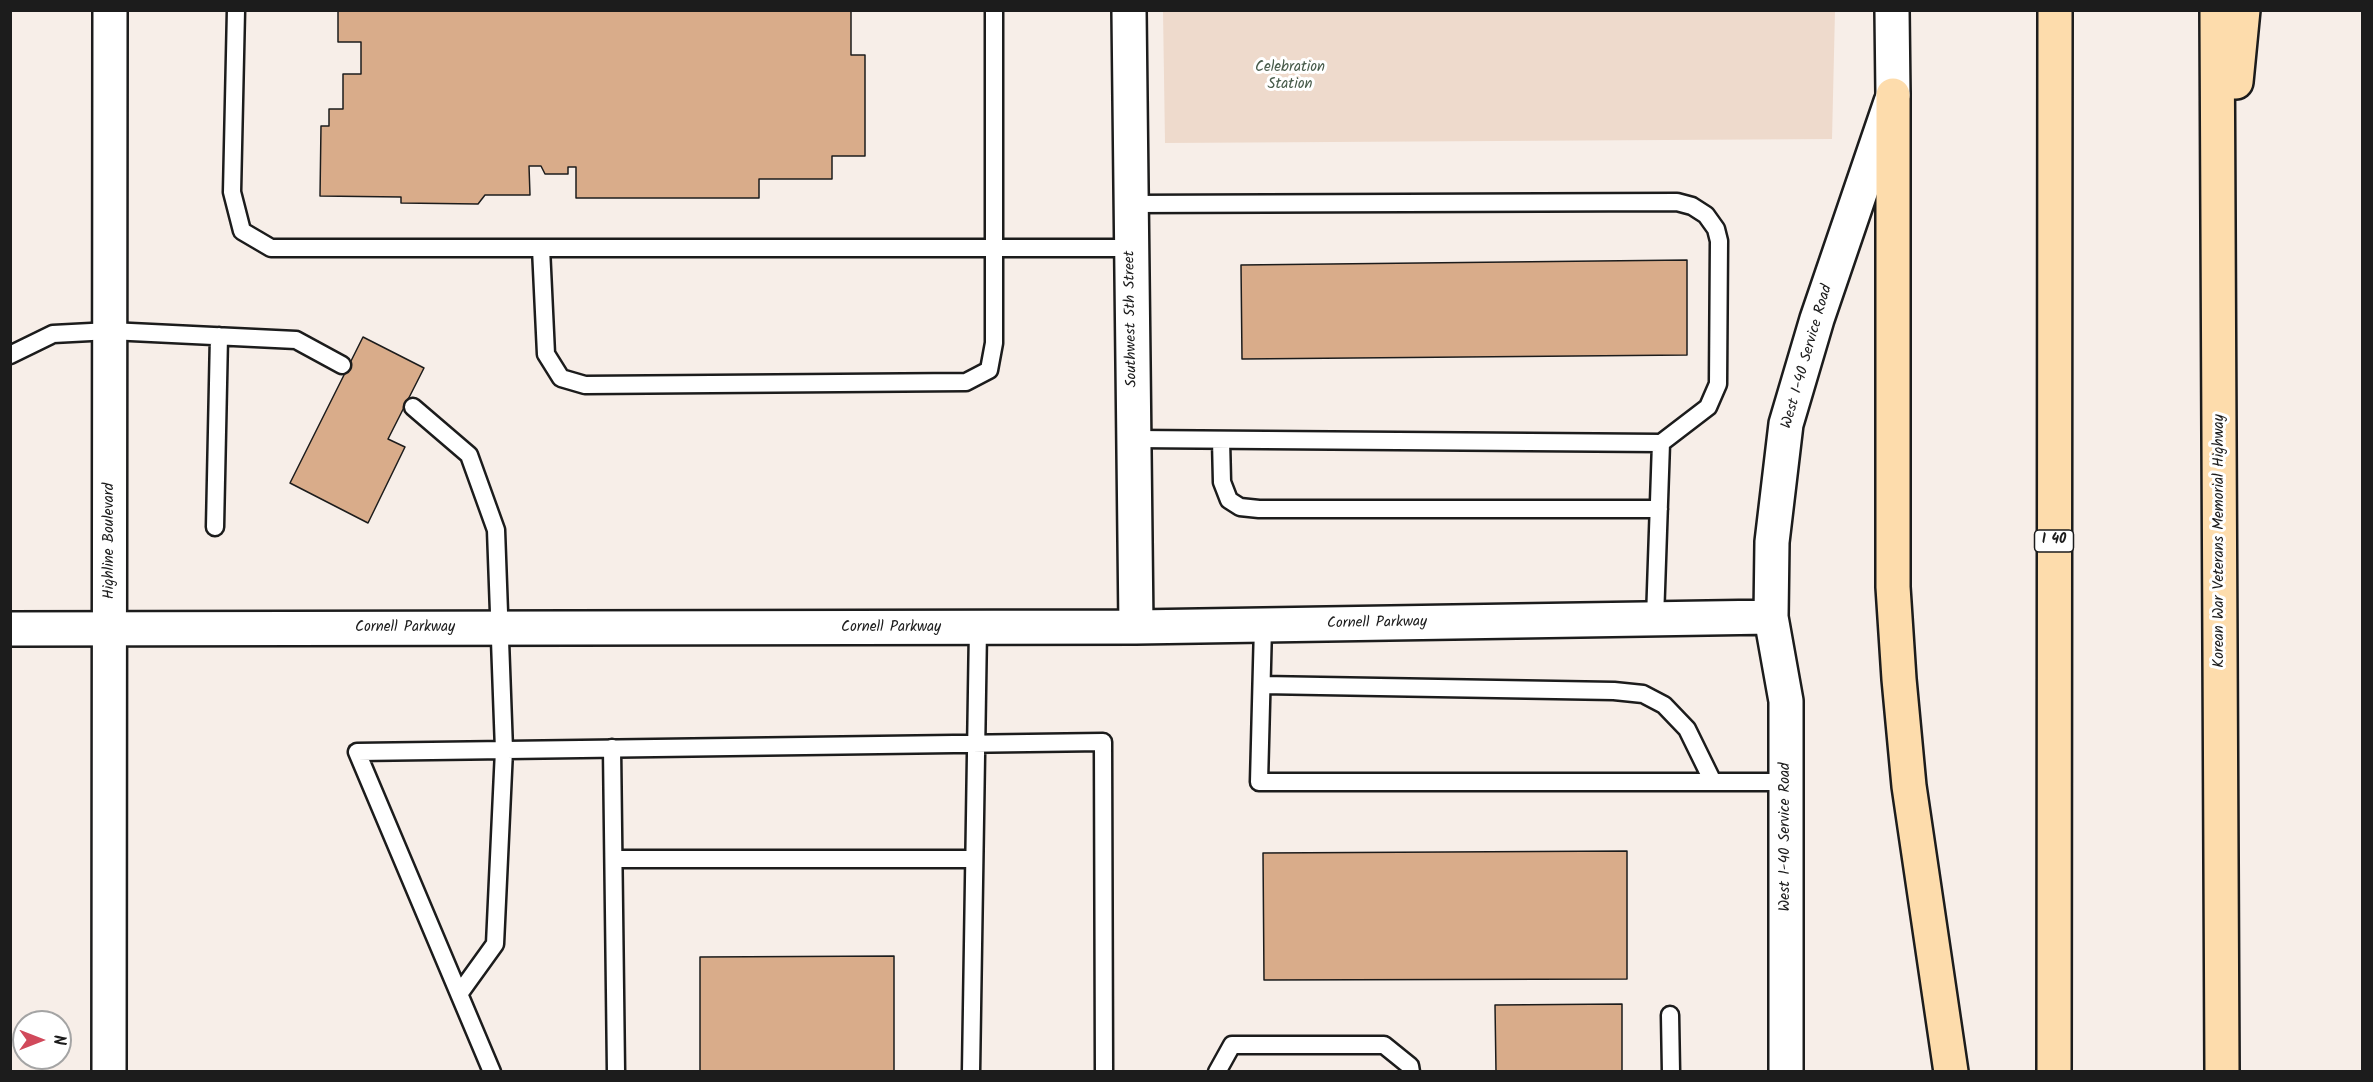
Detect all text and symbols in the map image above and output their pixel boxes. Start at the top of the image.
park label: Celebration Station [1255,59,1325,94]
street label: Southwest 5th Street [1122,250,1142,388]
street label: West I-40 Service Road [1779,283,1837,431]
street label: Korean War Veterans Memorial Highway [2211,414,2229,668]
street label: Highline Boulevard [101,483,119,599]
road number: I 40 [2034,530,2074,552]
street label: Cornell Parkway [1327,614,1427,634]
street label: Cornell Parkway [355,619,455,637]
street label: Cornell Parkway [841,619,941,637]
street label: West I-40 Service Road [1777,762,1795,912]
north arrow [12,1010,72,1070]
text: N [46,1035,71,1045]

